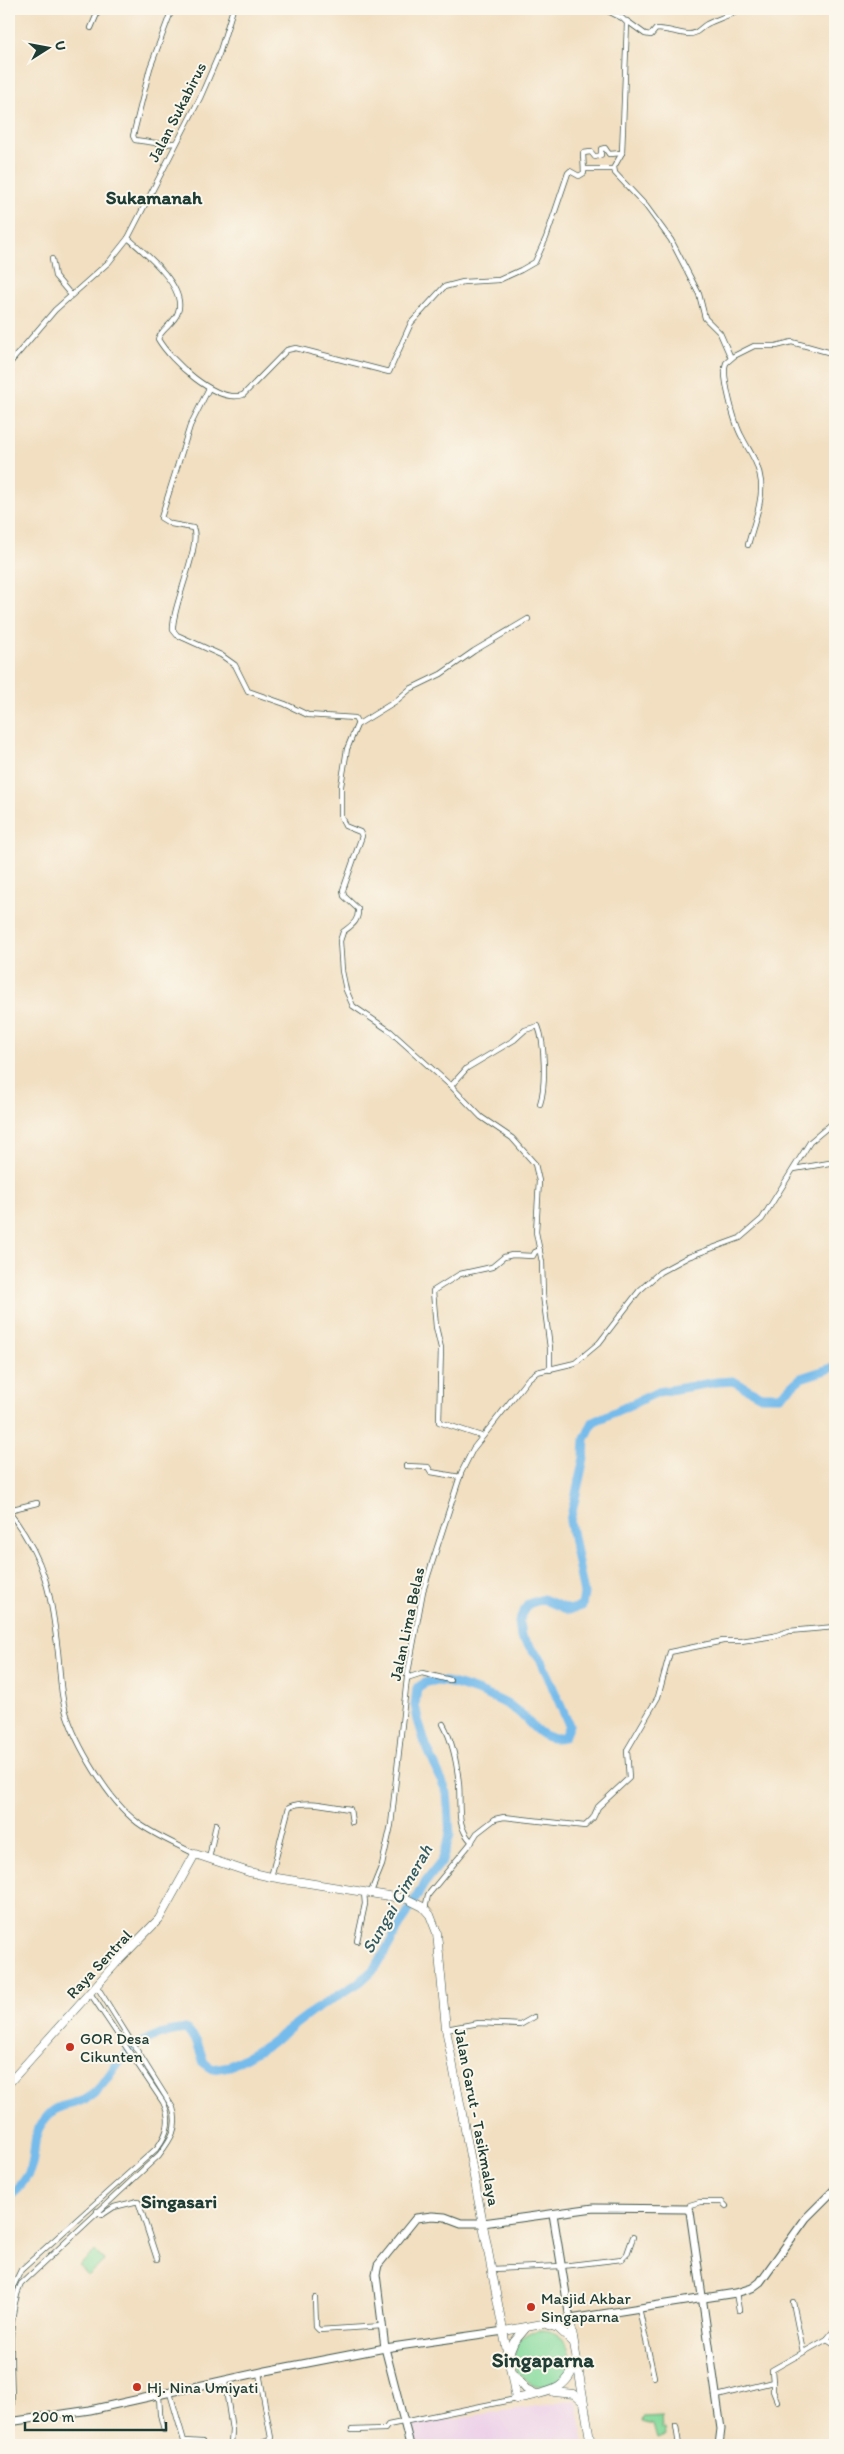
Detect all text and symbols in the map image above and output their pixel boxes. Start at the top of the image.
north arrow [22,22,72,72]
text: U [51,39,70,52]
street label: Jalan Sukabirus [144,59,210,165]
district label: Sukamanah [106,186,203,209]
street label: Jalan Lima Belas [386,1565,428,1683]
water label: Sungai Cimerah [357,1840,438,1958]
street label: Raya Sentral [62,1925,136,2002]
street label: Jalan Garut - Tasikmalaya [450,2026,504,2208]
place label: GOR Desa Cikunten [80,2029,149,2066]
marker: GOR Desa Cikunten [64,2041,76,2053]
district label: Singasari [141,2190,217,2213]
place label: Masjid Akbar Singaparna [541,2289,632,2326]
marker: Masjid Akbar Singaparna [525,2301,537,2313]
district label: Singaparna [492,2347,595,2373]
place label: Hj. Nina Umiyati [147,2378,258,2397]
marker: Hj. Nina Umiyati [131,2381,143,2393]
scale bar [25,2399,166,2431]
text: 200 m [32,2408,75,2426]

